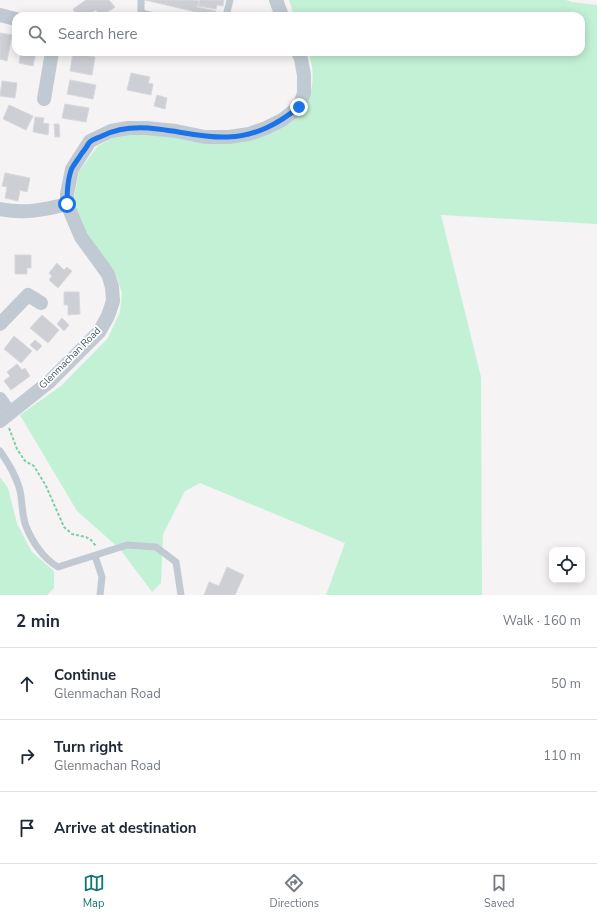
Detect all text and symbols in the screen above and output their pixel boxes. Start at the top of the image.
search box [12,12,585,56]
icon: search [26,23,48,45]
text: Search here [58,24,138,44]
route end [290,98,308,116]
route start [58,195,76,213]
street label: Glenmachan Road [36,324,104,392]
map controls [549,547,585,583]
button: locate [549,547,585,583]
text: 2 min [16,610,60,633]
text: Walk · 160 m [503,612,581,630]
text: Continue [54,665,116,685]
icon: ahead [16,673,38,695]
text: 50 m [551,675,581,693]
text: Glenmachan Road [54,685,161,703]
text: Turn right [54,737,123,757]
icon: right [16,745,38,767]
text: 110 m [543,747,581,765]
text: Glenmachan Road [54,757,161,775]
icon: arrive [16,817,38,839]
text: Arrive at destination [54,818,197,838]
tab: Map [83,872,105,911]
tab: Directions [270,872,319,911]
tab: Saved [484,872,514,911]

